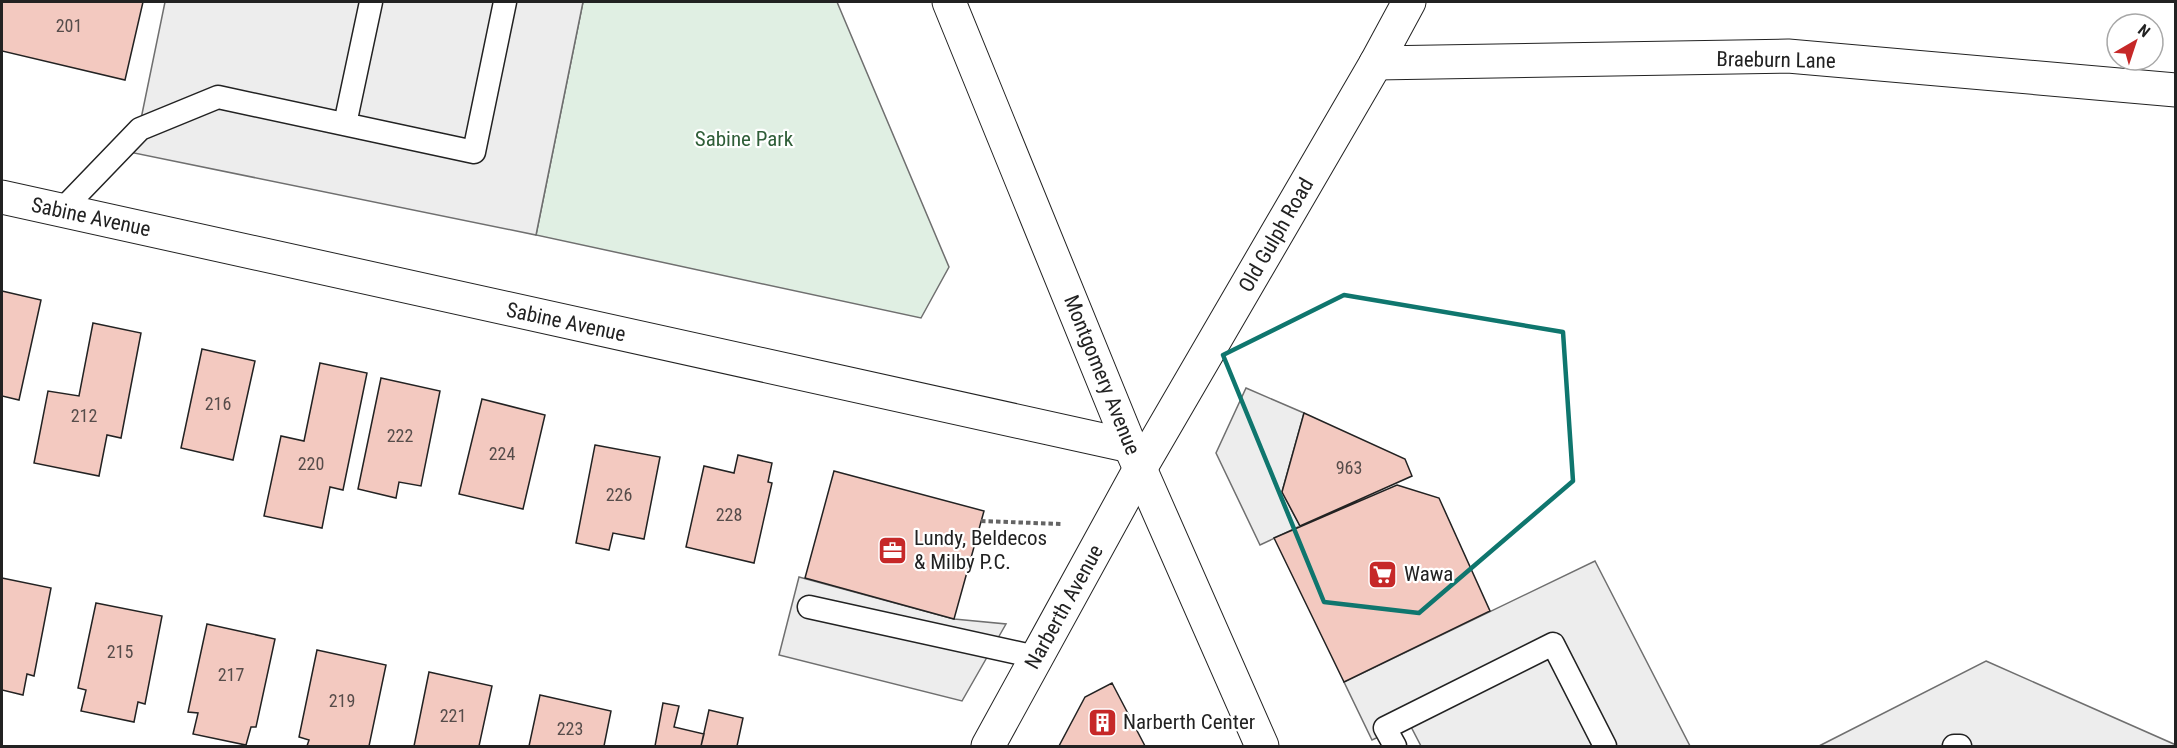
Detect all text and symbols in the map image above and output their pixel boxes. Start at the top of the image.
north arrow [2105,12,2165,72]
house number: 201 [56,15,82,36]
text: N [2134,20,2154,41]
street label: Braeburn Lane [1716,47,1836,73]
park label: Sabine Park [695,127,794,151]
street label: Old Gulph Road [1234,174,1318,296]
street label: Sabine Avenue [29,193,153,241]
street label: Montgomery Avenue [1059,292,1145,458]
street label: Sabine Avenue [504,298,628,346]
house number: 216 [205,393,231,414]
house number: 212 [71,405,97,426]
house number: 222 [387,425,413,446]
house number: 224 [489,443,515,464]
house number: 220 [298,453,324,474]
house number: 963 [1336,457,1362,478]
house number: 226 [606,484,632,505]
house number: 228 [716,504,742,525]
place label: Lundy, Beldecos & Milby P.C. [914,526,1047,574]
office icon: Lundy, Beldecos & Milby P.C. [877,534,909,566]
street label: Narberth Avenue [1020,541,1108,673]
supermarket icon: Wawa [1367,558,1399,590]
place label: Wawa [1404,562,1453,586]
house number: 215 [107,641,133,662]
house number: 217 [218,664,244,685]
house number: 219 [329,690,355,711]
house number: 221 [440,705,466,726]
building icon: Narberth Center [1086,706,1118,738]
place label: Narberth Center [1123,710,1255,734]
house number: 223 [557,718,583,739]

